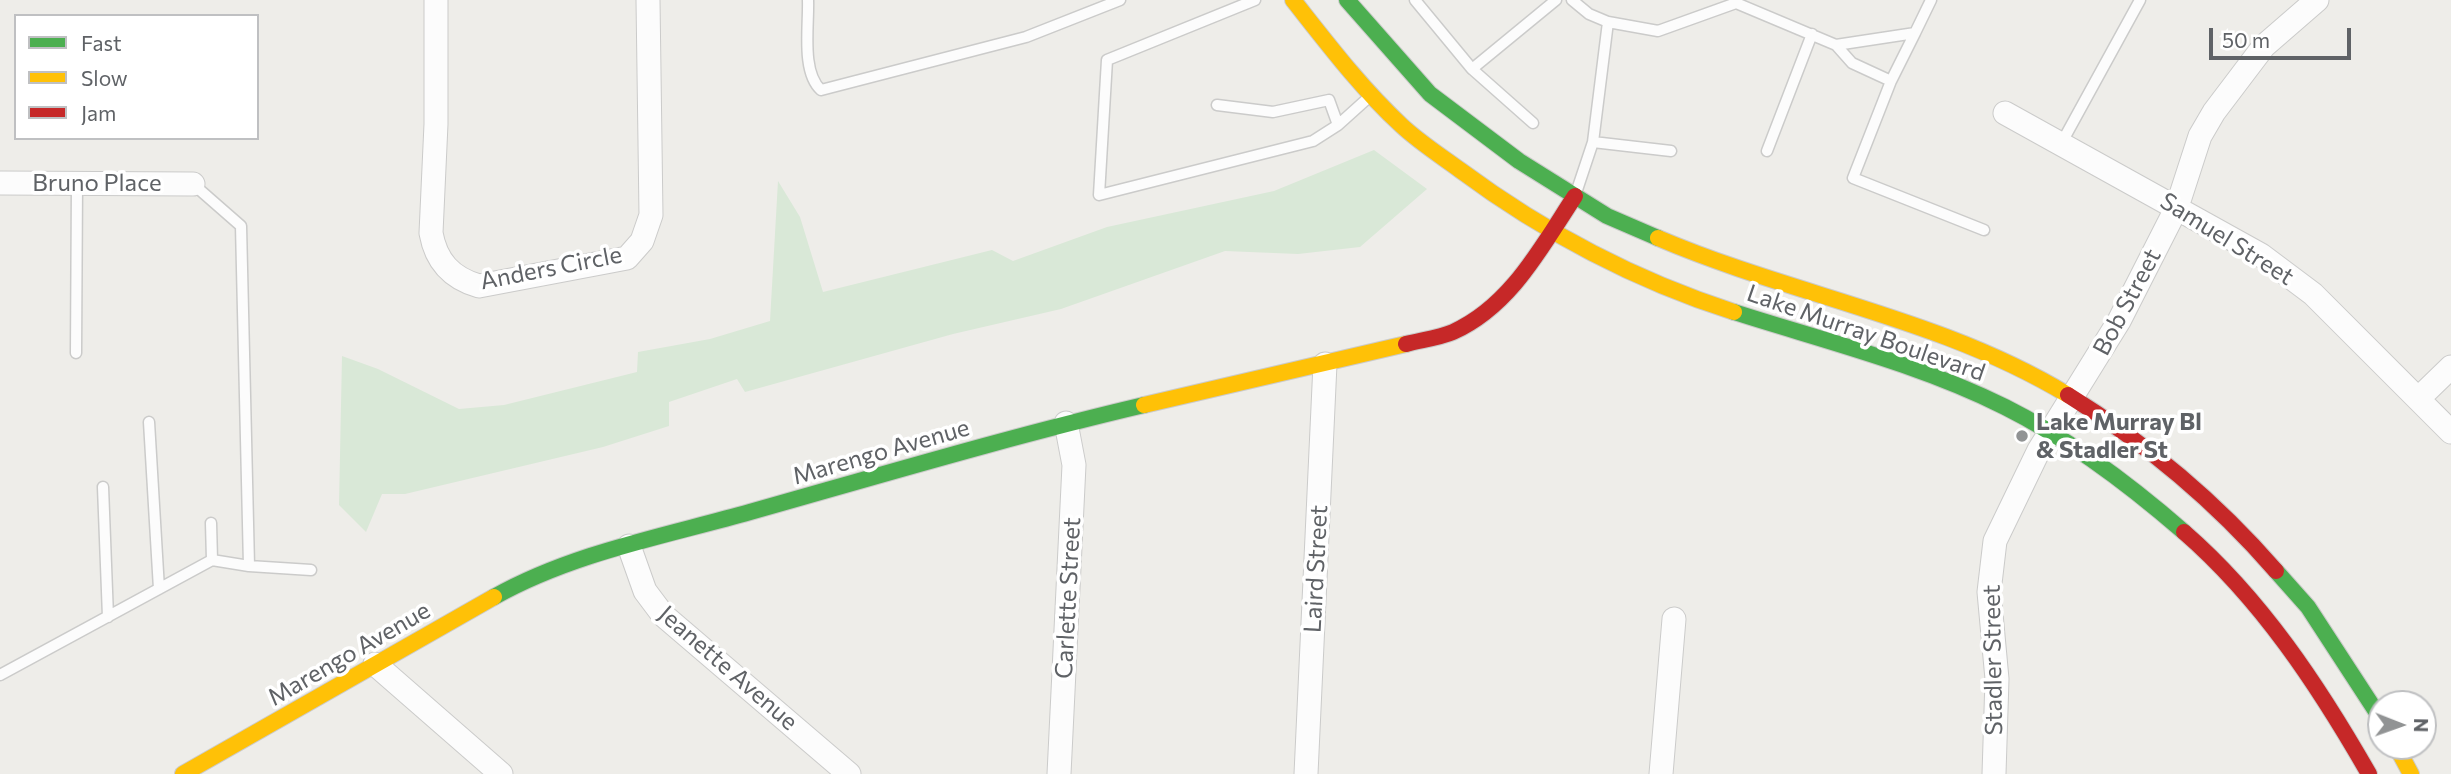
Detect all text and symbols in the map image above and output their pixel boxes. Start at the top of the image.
legend [14,14,259,140]
scale bar [2213,14,2355,58]
text: 50 m [2222,27,2270,52]
text: Fast [81,30,122,55]
text: Slow [81,65,128,90]
text: Jam [81,100,116,125]
street label: Bruno Place [32,169,162,197]
street label: Samuel Street [2155,186,2299,292]
street label: Anders Circle [478,240,624,296]
street label: Bob Street [2087,244,2167,360]
street label: Lake Murray Boulevard [1743,279,1989,387]
place label: Lake Murray Bl & Stadler St [2036,408,2202,464]
street label: Marengo Avenue [789,413,973,491]
marker: Lake Murray Bl & Stadler St [2014,428,2030,444]
street label: Laird Street [1298,504,1334,634]
street label: Carlette Street [1049,516,1087,680]
street label: Stadler Street [1977,584,2009,736]
street label: Marengo Avenue [263,596,435,712]
street label: Jeanette Avenue [652,600,804,736]
north arrow [2367,690,2437,760]
text: N [2410,718,2433,733]

